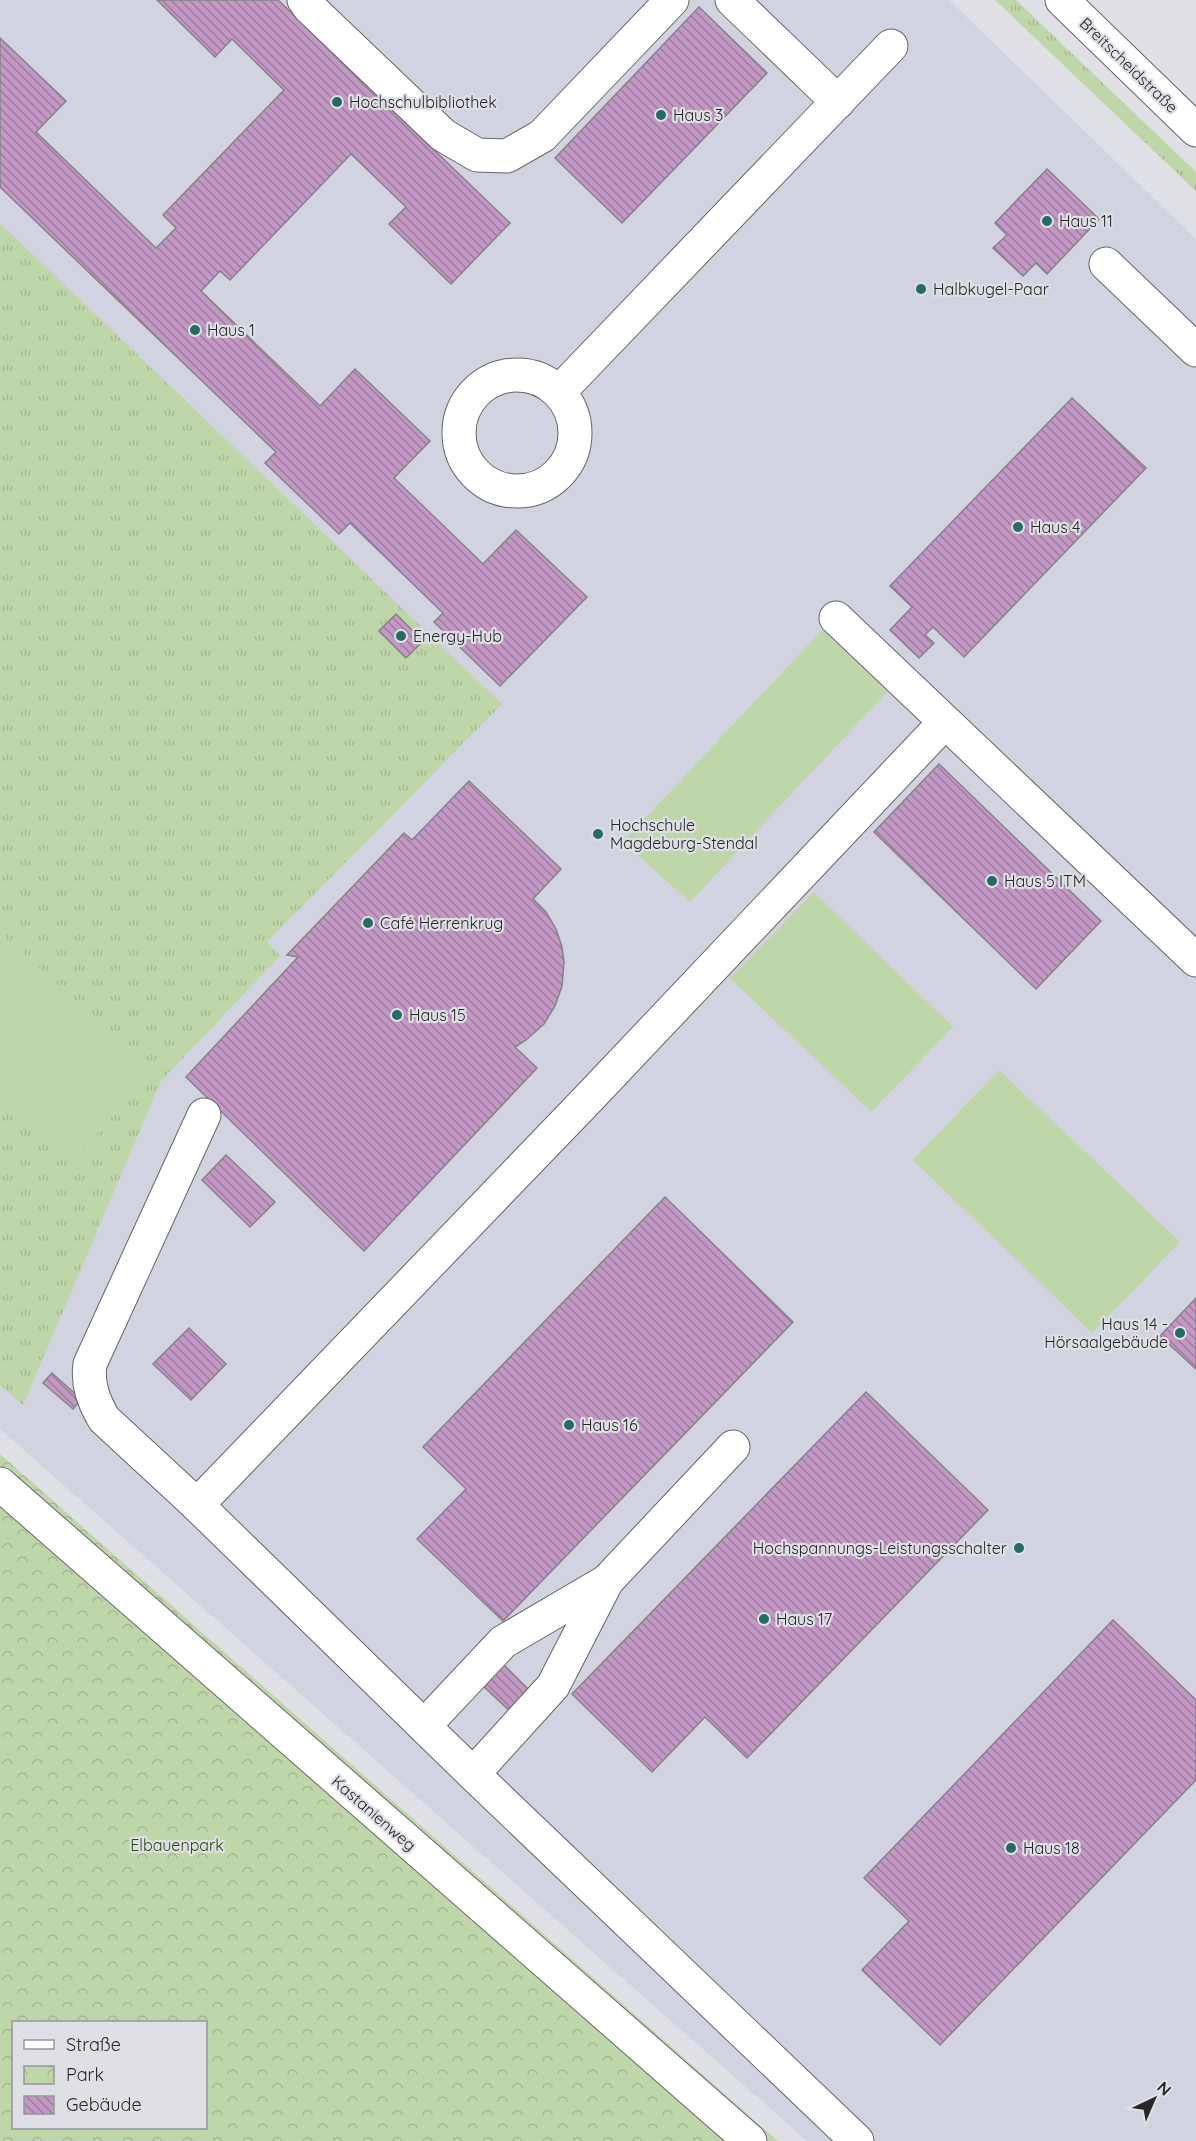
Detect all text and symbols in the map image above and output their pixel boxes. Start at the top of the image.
street label: Breitscheidstraße [1076,13,1182,117]
place label: Hochschulbibliothek [349,92,497,112]
marker: Hochschulbibliothek [330,95,344,109]
place label: Haus 3 [673,105,723,125]
marker: Haus 3 [654,108,668,122]
place label: Haus 11 [1059,211,1113,231]
marker: Haus 11 [1040,214,1054,228]
place label: Halbkugel-Paar [933,279,1049,299]
marker: Halbkugel-Paar [914,282,928,296]
place label: Haus 1 [207,320,255,340]
marker: Haus 1 [188,323,202,337]
place label: Haus 4 [1030,517,1080,537]
marker: Haus 4 [1011,520,1025,534]
place label: Energy-Hub [413,626,502,646]
marker: Energy-Hub [394,629,408,643]
place label: Hochschule Magdeburg-Stendal [610,815,758,853]
marker: Hochschule Magdeburg-Stendal [591,827,605,841]
place label: Haus 5 ITM [1004,871,1086,891]
marker: Haus 5 ITM [985,874,999,888]
place label: Café Herrenkrug [380,913,503,933]
marker: Café Herrenkrug [361,916,375,930]
place label: Haus 15 [409,1005,466,1025]
marker: Haus 15 [390,1008,404,1022]
place label: Haus 14 - Hörsaalgebäude [1044,1314,1168,1352]
marker: Haus 14 - Hörsaalgebäude [1173,1326,1187,1340]
place label: Haus 16 [581,1415,638,1435]
marker: Haus 16 [562,1418,576,1432]
place label: Hochspannungs-Leistungsschalter [753,1538,1007,1558]
marker: Hochspannungs-Leistungsschalter [1012,1541,1026,1555]
place label: Haus 17 [776,1609,832,1629]
marker: Haus 17 [757,1612,771,1626]
street label: Kastanienweg [328,1771,420,1855]
park label: Elbauenpark [130,1835,224,1855]
place label: Haus 18 [1023,1838,1080,1858]
marker: Haus 18 [1004,1841,1018,1855]
legend [12,2021,207,2129]
text: Straße [66,2033,121,2056]
text: Park [66,2063,104,2086]
north arrow [1124,2069,1184,2129]
text: N [1153,2077,1176,2099]
text: Gebäude [66,2093,142,2116]

